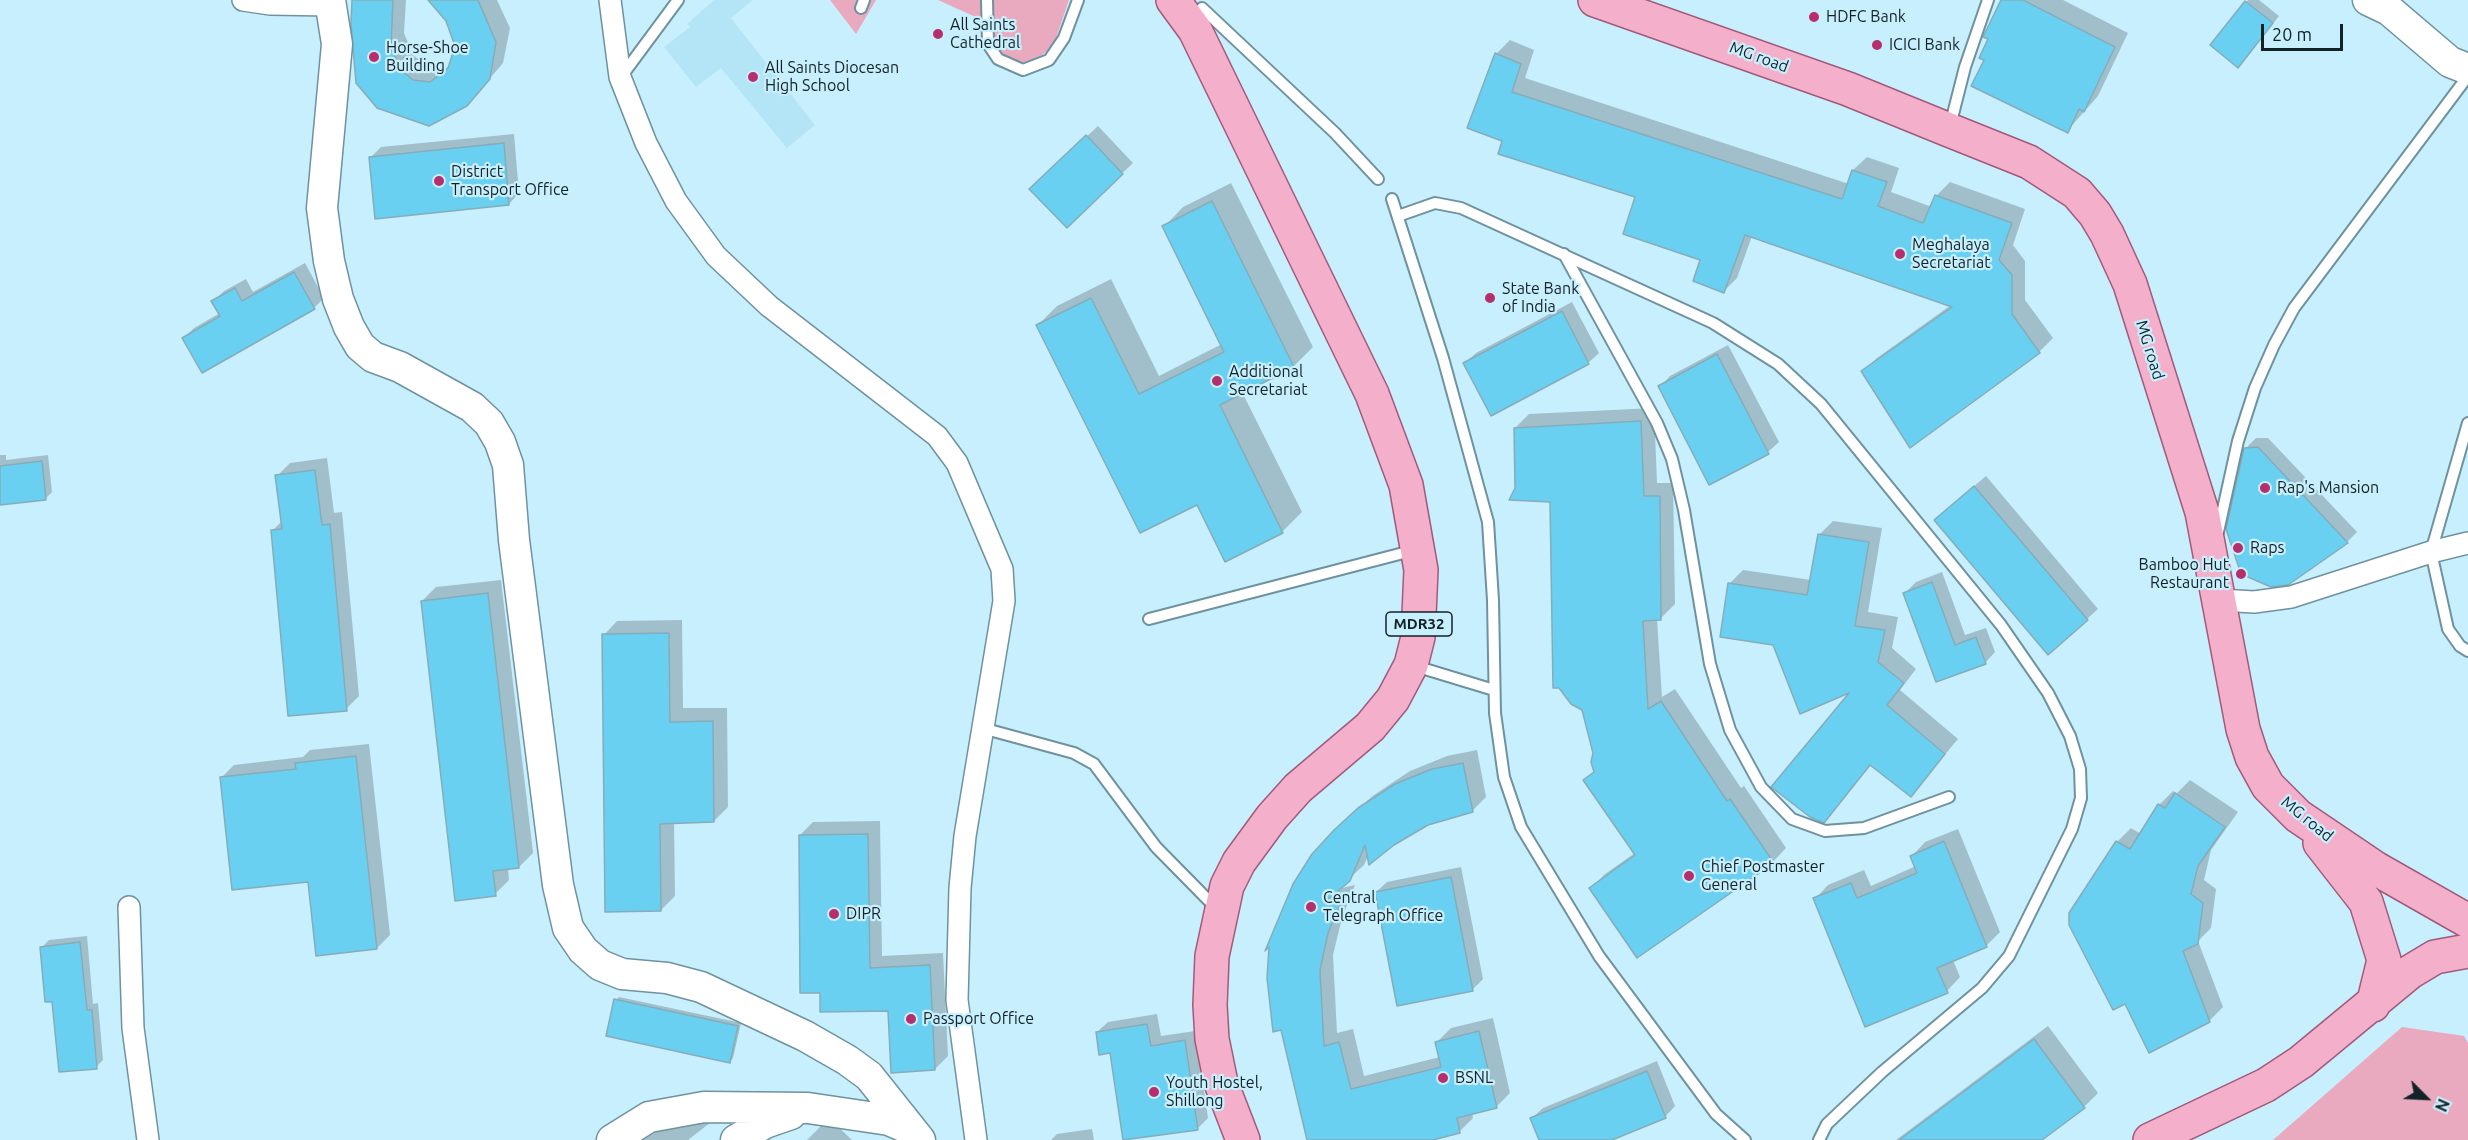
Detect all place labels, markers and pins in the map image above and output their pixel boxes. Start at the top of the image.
place label: HDFC Bank [1826,7,1906,27]
marker: HDFC Bank [1807,10,1821,24]
place label: All Saints Cathedral [950,15,1020,53]
marker: All Saints Cathedral [931,27,945,41]
place label: ICICI Bank [1889,35,1960,55]
place label: Horse-Shoe Building [386,38,469,76]
marker: ICICI Bank [1870,38,1884,52]
marker: Horse-Shoe Building [367,50,381,64]
place label: All Saints Diocesan High School [765,58,899,96]
marker: All Saints Diocesan High School [746,70,760,84]
place label: District Transport Office [451,162,569,200]
marker: District Transport Office [432,174,446,188]
place label: Meghalaya Secretariat [1912,235,1990,273]
marker: Meghalaya Secretariat [1893,247,1907,261]
place label: State Bank of India [1502,279,1579,317]
marker: State Bank of India [1483,291,1497,305]
place label: Additional Secretariat [1229,362,1307,400]
marker: Additional Secretariat [1210,374,1224,388]
place label: Rap's Mansion [2277,478,2379,498]
marker: Rap's Mansion [2258,481,2272,495]
place label: Raps [2250,538,2284,558]
marker: Raps [2231,541,2245,555]
place label: Bamboo Hut Restaurant [2138,555,2229,593]
marker: Bamboo Hut Restaurant [2234,567,2248,581]
place label: Chief Postmaster General [1701,857,1825,895]
marker: Chief Postmaster General [1682,869,1696,883]
place label: Central Telegraph Office [1323,888,1443,926]
marker: Central Telegraph Office [1304,900,1318,914]
place label: DIPR [846,904,881,924]
marker: DIPR [827,907,841,921]
place label: Passport Office [923,1009,1034,1029]
marker: Passport Office [904,1012,918,1026]
place label: BSNL [1455,1068,1493,1088]
marker: BSNL [1436,1071,1450,1085]
place label: Youth Hostel, Shillong [1166,1073,1263,1111]
marker: Youth Hostel, Shillong [1147,1085,1161,1099]

